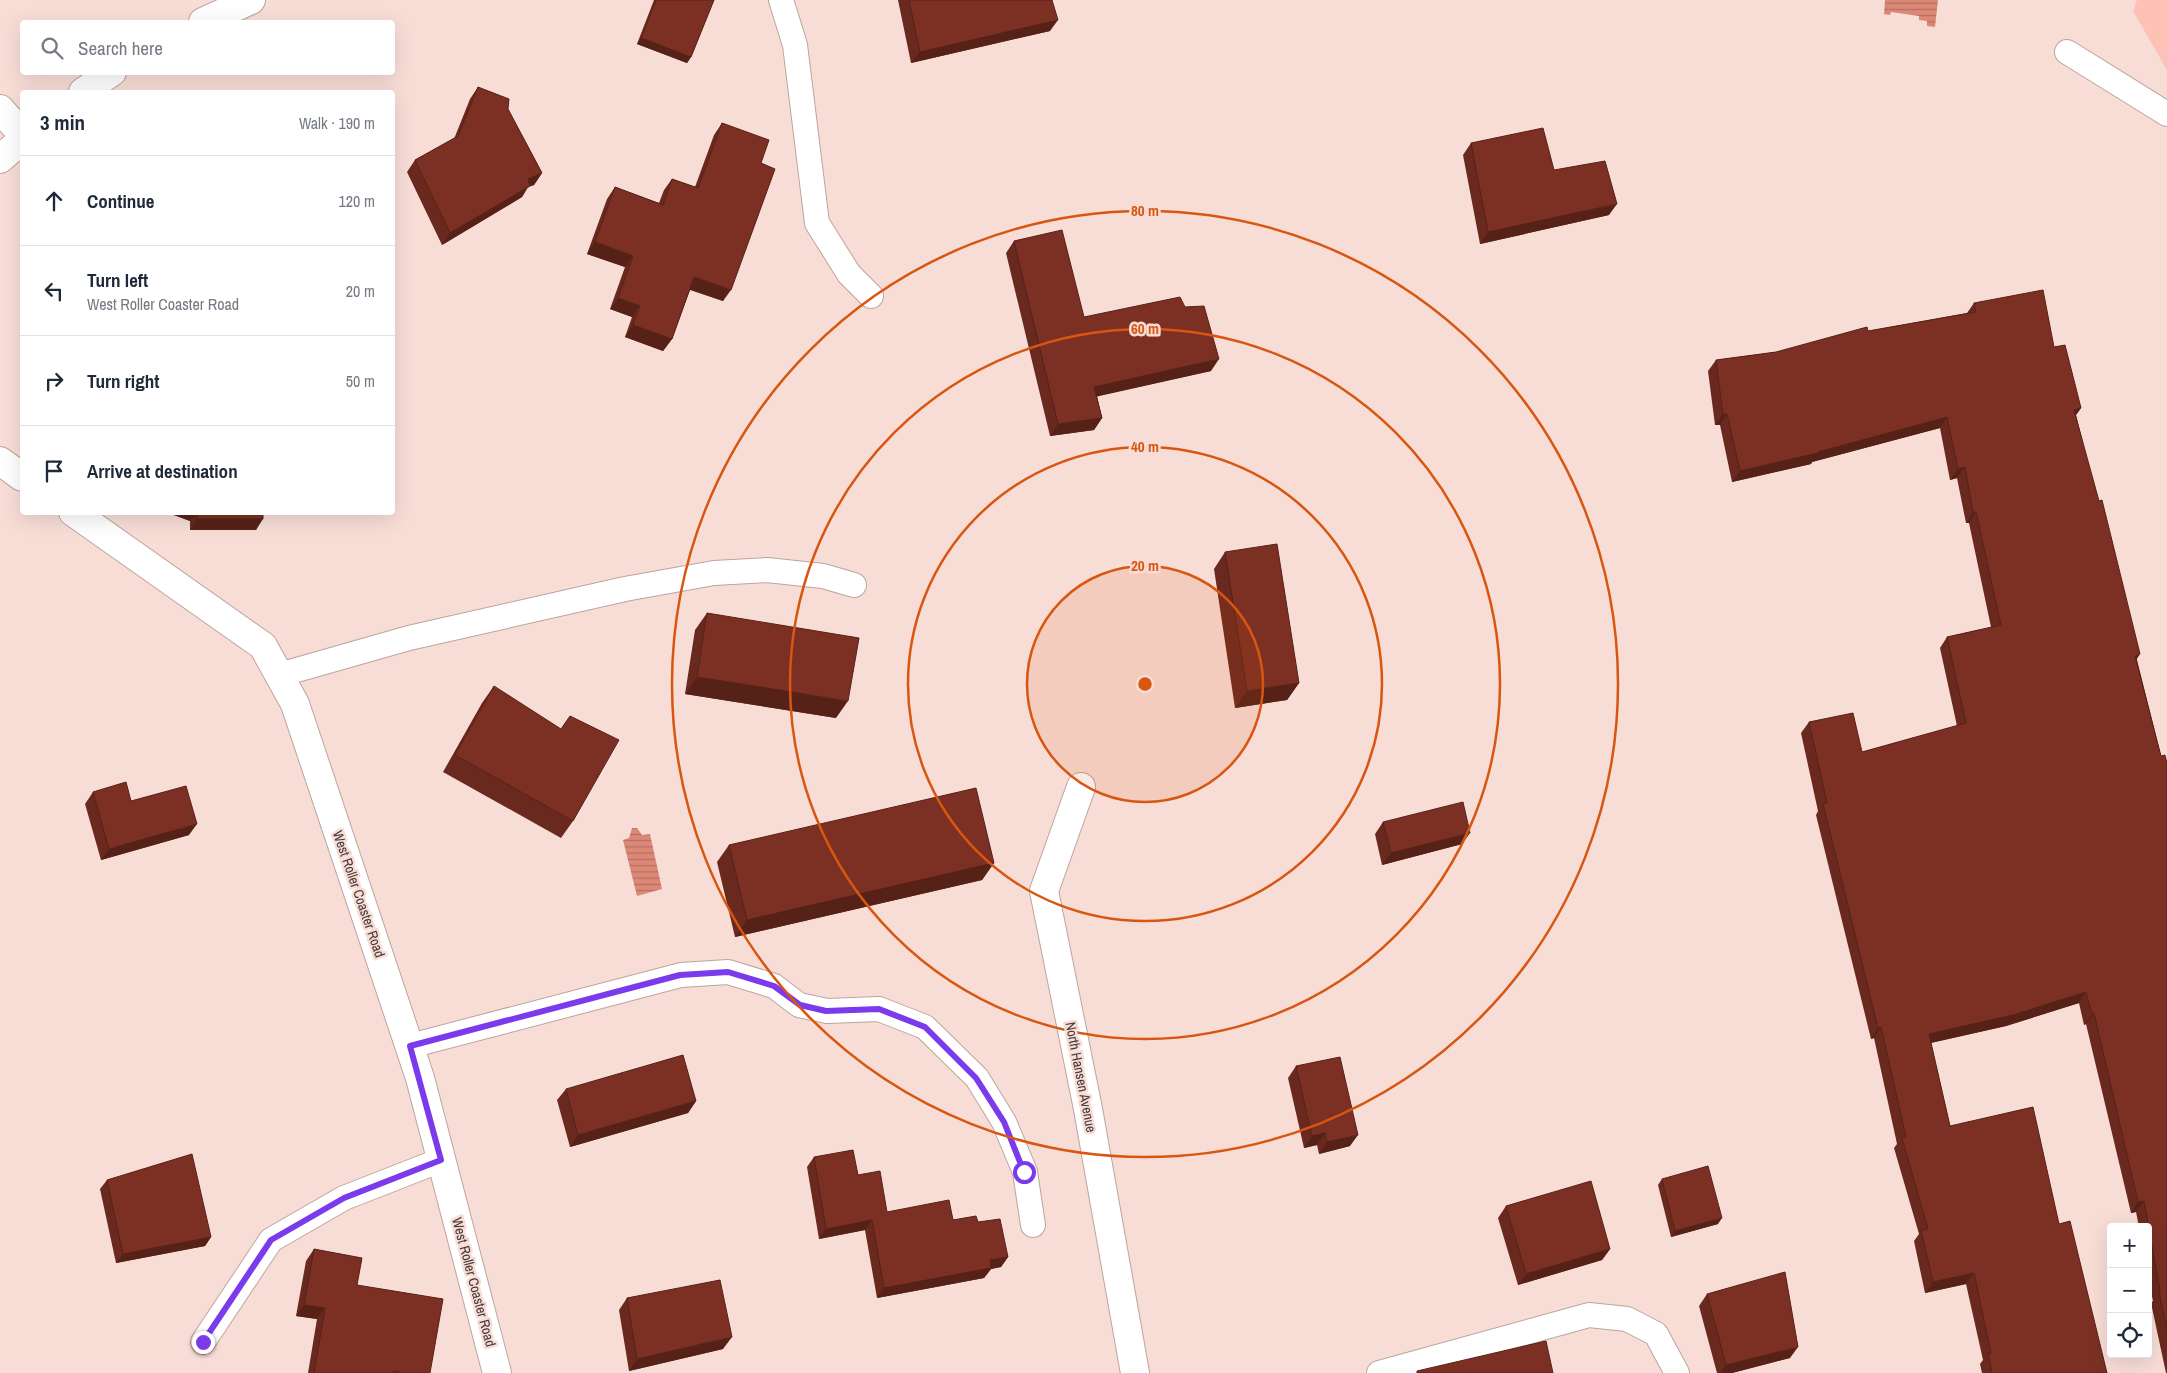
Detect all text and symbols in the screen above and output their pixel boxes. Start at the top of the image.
search box [20,20,395,75]
icon: search [38,34,66,62]
text: Search here [78,35,163,61]
text: 3 min [40,108,85,137]
text: Walk · 190 m [299,112,375,134]
icon: ahead [40,187,68,215]
text: Continue [87,188,155,214]
text: 120 m [339,190,375,212]
text: 80 m [1131,200,1159,221]
text: Turn left [87,267,148,293]
icon: left [40,277,68,305]
text: 20 m [346,280,375,302]
text: West Roller Coaster Road [87,293,239,315]
text: 60 m [1131,318,1159,339]
icon: right [40,367,68,395]
text: Turn right [87,368,159,394]
text: 50 m [346,370,375,392]
text: 40 m [1131,436,1159,457]
icon: arrive [40,457,68,485]
text: Arrive at destination [87,458,238,484]
text: 20 m [1131,555,1159,576]
centre of rings [1136,675,1154,693]
street label: West Roller Coaster Road [329,828,389,960]
street label: North Hansen Avenue [1061,1020,1101,1134]
route start [1013,1161,1036,1184]
street label: West Roller Coaster Road [448,1215,500,1349]
map controls [2107,1223,2152,1358]
button: + [2107,1223,2152,1268]
button: − [2107,1268,2152,1313]
button: locate [2107,1313,2152,1358]
route end [192,1331,215,1354]

